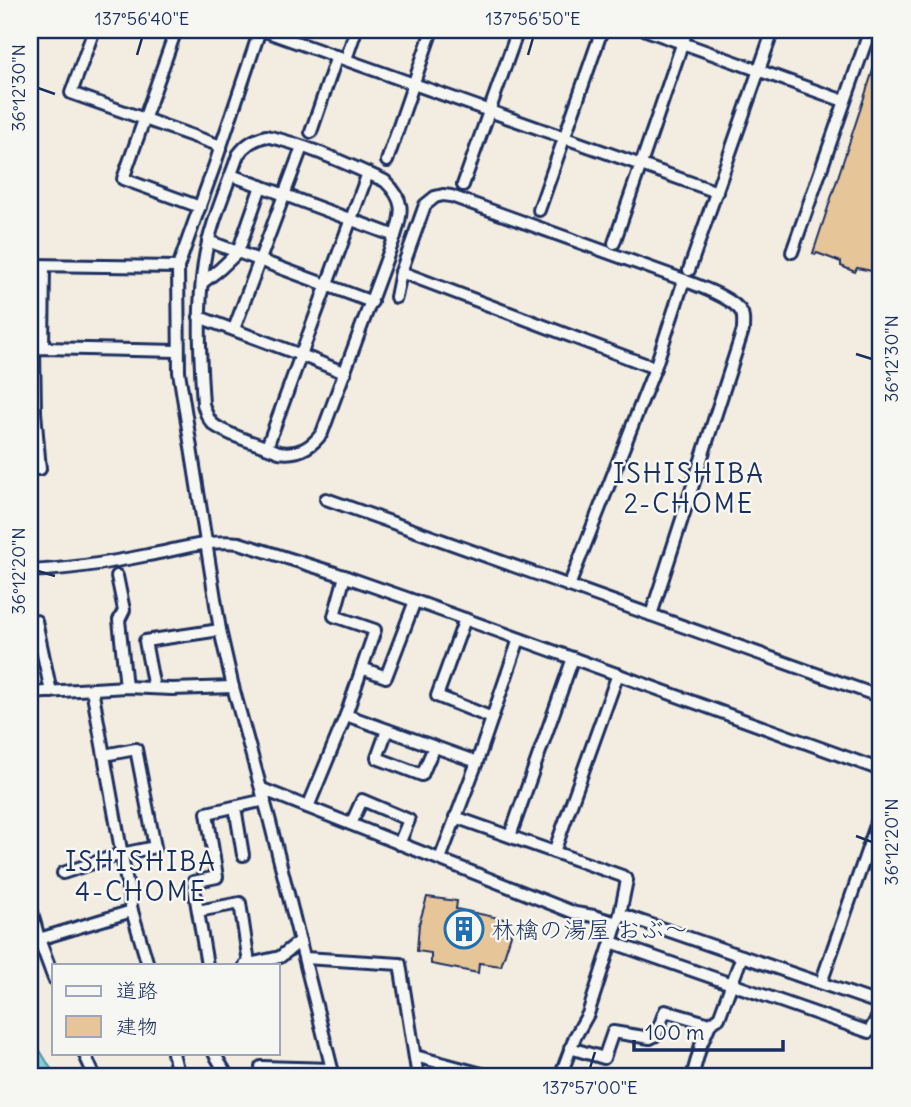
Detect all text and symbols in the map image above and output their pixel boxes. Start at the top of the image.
text: 137°56'40"E [95,7,189,30]
text: 137°56'50"E [485,7,581,30]
text: 36°12'30"N [7,44,30,132]
text: 36°12'30"N [880,315,903,403]
district label: ISHISHIBA 2-CHOME [613,457,765,520]
text: 36°12'20"N [7,527,30,615]
text: 36°12'20"N [880,798,903,886]
district label: ISHISHIBA 4-CHOME [65,845,217,908]
building icon: 林檎の湯屋 おぶ～ [443,908,485,950]
place label: 林檎の湯屋 おぶ～ [491,914,688,944]
legend [52,964,280,1054]
text: 道路 [116,977,158,1004]
scale bar [634,1009,783,1053]
text: 建物 [116,1013,158,1040]
text: 100 m [645,1019,704,1046]
text: 137°57'00"E [542,1076,638,1099]

